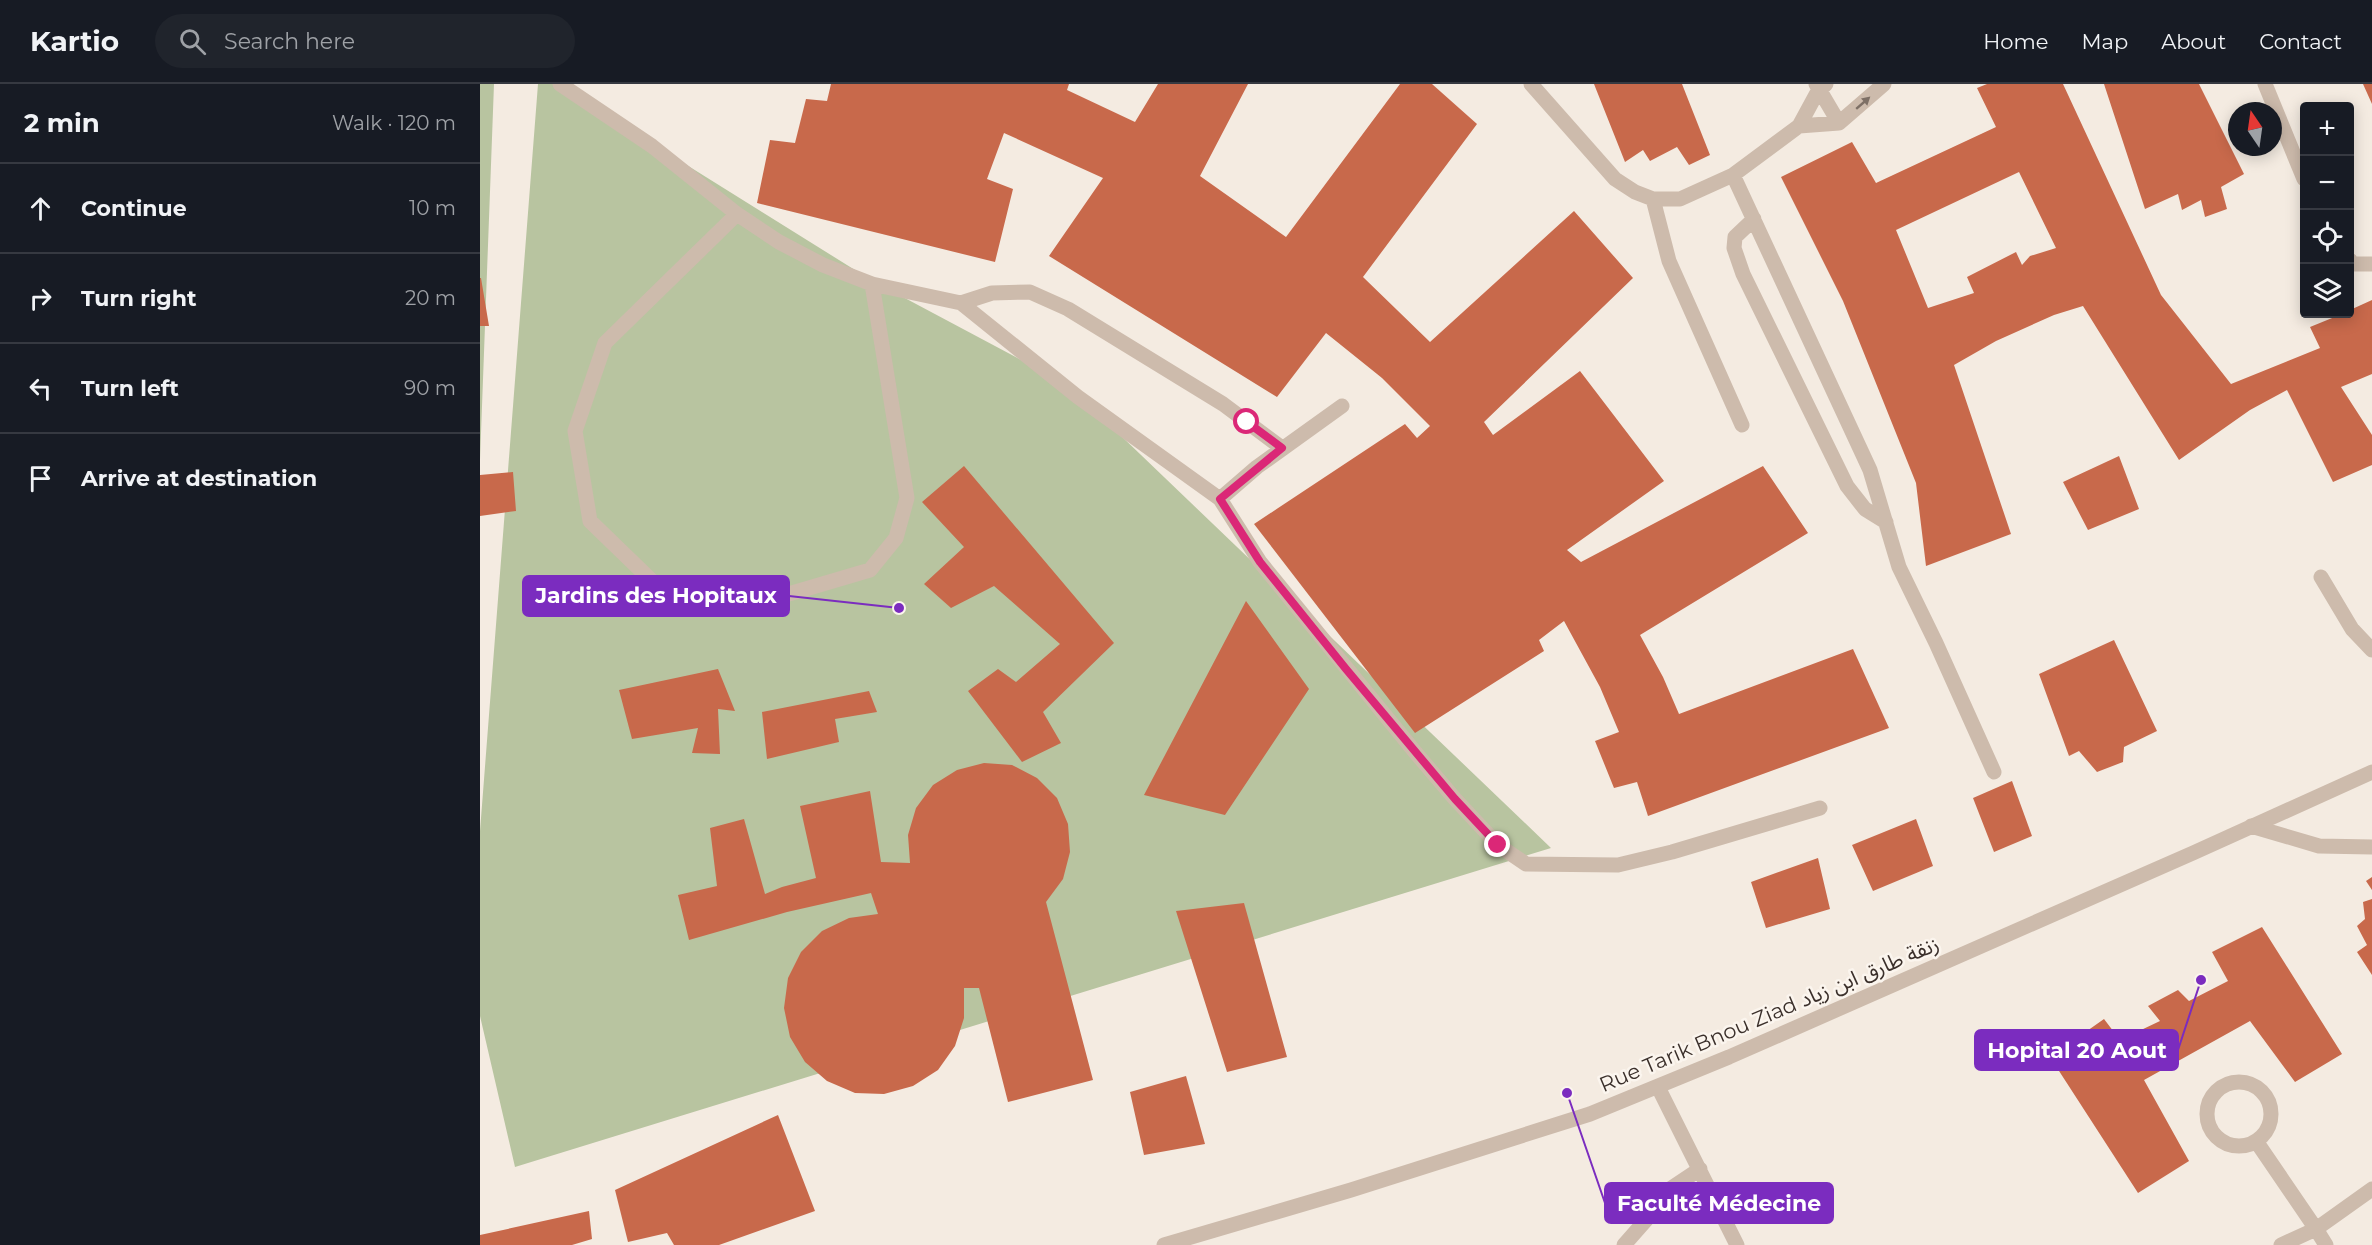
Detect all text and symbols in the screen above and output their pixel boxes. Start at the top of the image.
search box [155,14,575,68]
text: Kartio [30,24,119,58]
icon: search [176,25,209,58]
text: Search here [224,28,355,55]
text: Home [1983,29,2048,54]
text: Map [2081,29,2128,54]
text: About [2161,29,2226,54]
text: Contact [2259,29,2342,54]
one-way arrow [1855,97,1870,110]
north arrow [2228,102,2282,156]
map controls [2300,102,2354,318]
button: + [2300,102,2354,156]
text: 2 min [24,107,100,139]
text: Walk · 120 m [332,111,456,135]
button: − [2300,156,2354,210]
icon: ahead [24,192,57,225]
text: Continue [81,195,187,222]
text: 10 m [409,196,456,220]
button: locate [2300,210,2354,264]
button: layers [2300,264,2354,318]
icon: right [24,282,57,315]
text: Turn right [81,285,196,312]
text: 20 m [405,286,456,310]
icon: left [24,372,57,405]
text: Turn left [81,375,179,402]
text: 90 m [404,376,456,400]
route start [1233,408,1259,434]
icon: arrive [24,462,57,495]
text: Arrive at destination [81,465,317,492]
callout: Jardins des Hopitaux [523,576,789,616]
text: Jardins des Hopitaux [534,582,777,609]
route end [1484,831,1510,857]
street label: Rue Tarik Bnou Ziad زنقة طارق ابن زياد [1595,931,1943,1097]
callout: Hopital 20 Aout [1975,1030,2178,1070]
text: Hopital 20 Aout [1987,1037,2167,1064]
callout: Faculté Médecine [1605,1183,1833,1223]
text: Faculté Médecine [1617,1190,1821,1217]

